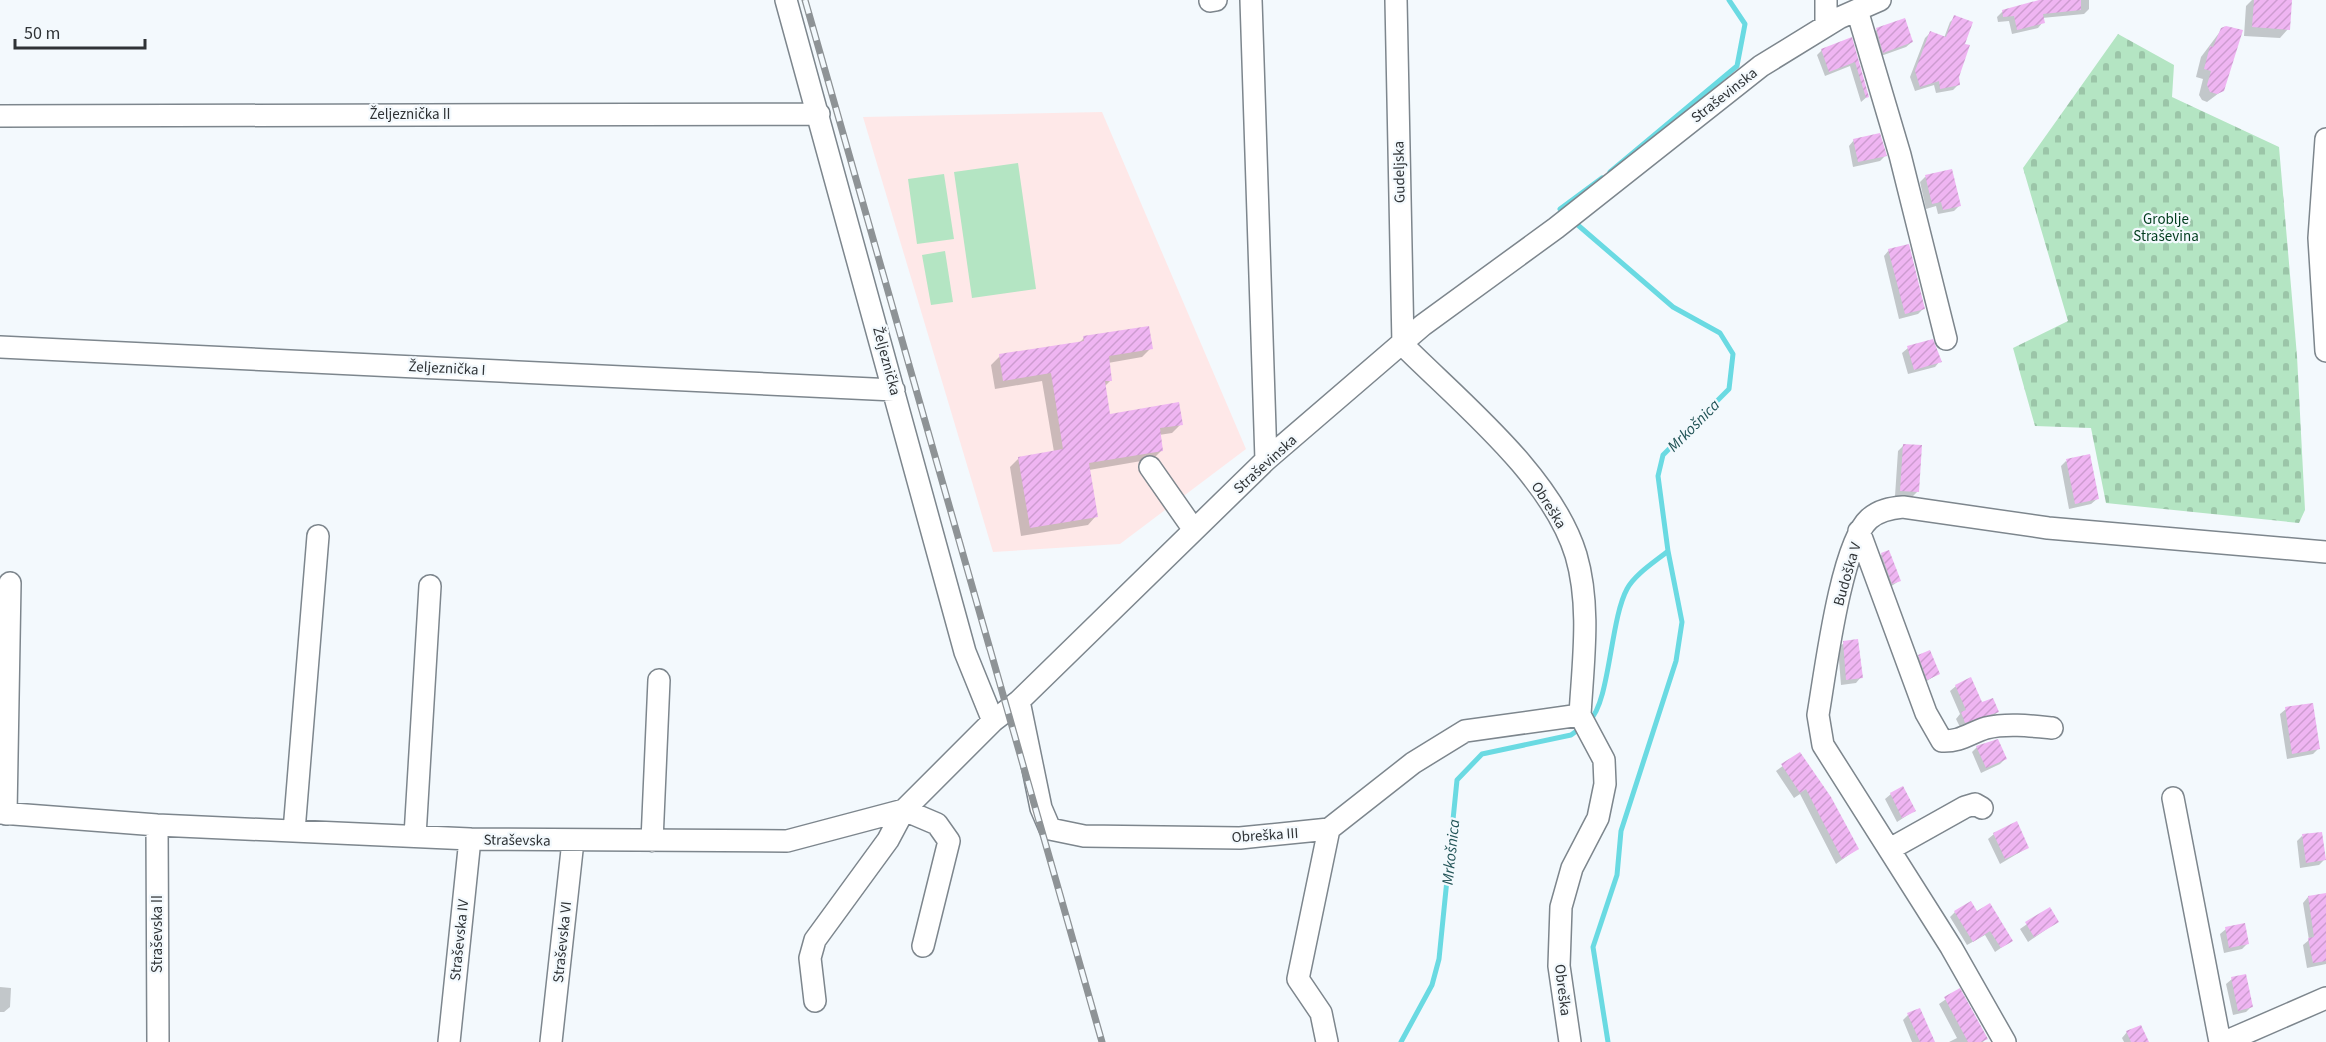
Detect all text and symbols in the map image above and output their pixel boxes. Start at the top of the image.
scale bar [15,12,146,50]
text: 50 m [24,21,60,46]
street label: Straševinska [1687,63,1762,128]
street label: Željeznička II [369,104,451,125]
street label: Gudeljska [1388,141,1411,203]
park label: Groblje Straševina [2133,209,2199,247]
street label: Željeznička [867,324,906,398]
street label: Željeznička I [408,356,486,381]
water label: Mrkošnica [1662,394,1725,457]
street label: Straševinska [1229,430,1302,499]
street label: Obreška [1526,478,1571,533]
street label: Budoška V [1828,540,1867,608]
water label: Mrkošnica [1437,818,1465,886]
street label: Obreška III [1231,823,1299,848]
street label: Straševska [483,829,551,852]
street label: Straševska II [147,895,168,973]
street label: Straševska IV [445,898,474,982]
street label: Straševska VI [548,900,577,984]
street label: Obreška [1549,963,1576,1017]

